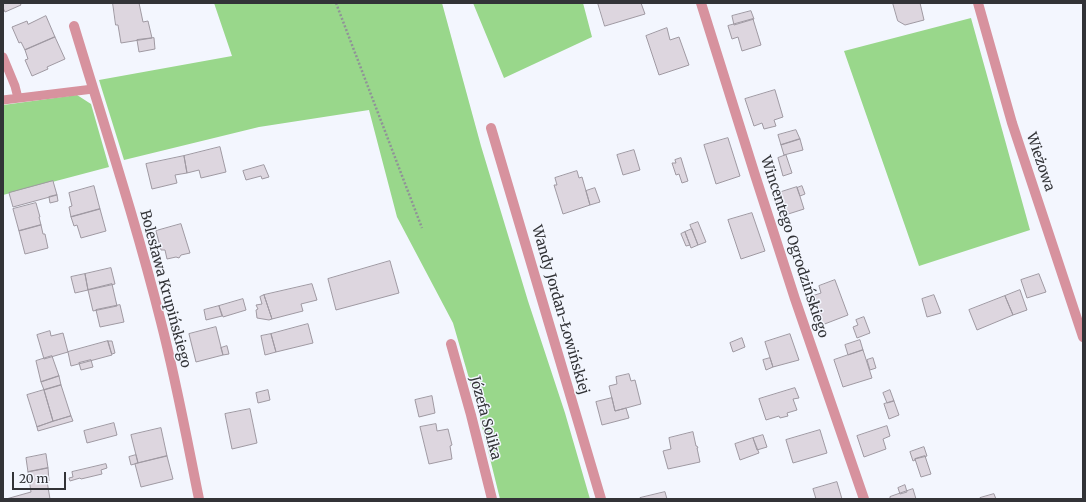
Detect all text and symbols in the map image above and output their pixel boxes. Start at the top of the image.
street label: Wieżowa [1022,131,1058,193]
street label: Wincentego Ogrodzińskiego [757,154,831,340]
street label: Bolesława Krupińskiego [136,208,194,370]
street label: Wandy Jordan-Łowińskiej [528,223,592,397]
street label: Józefa Solika [466,374,504,462]
scale bar [14,464,68,490]
text: 20 m [19,471,48,486]

